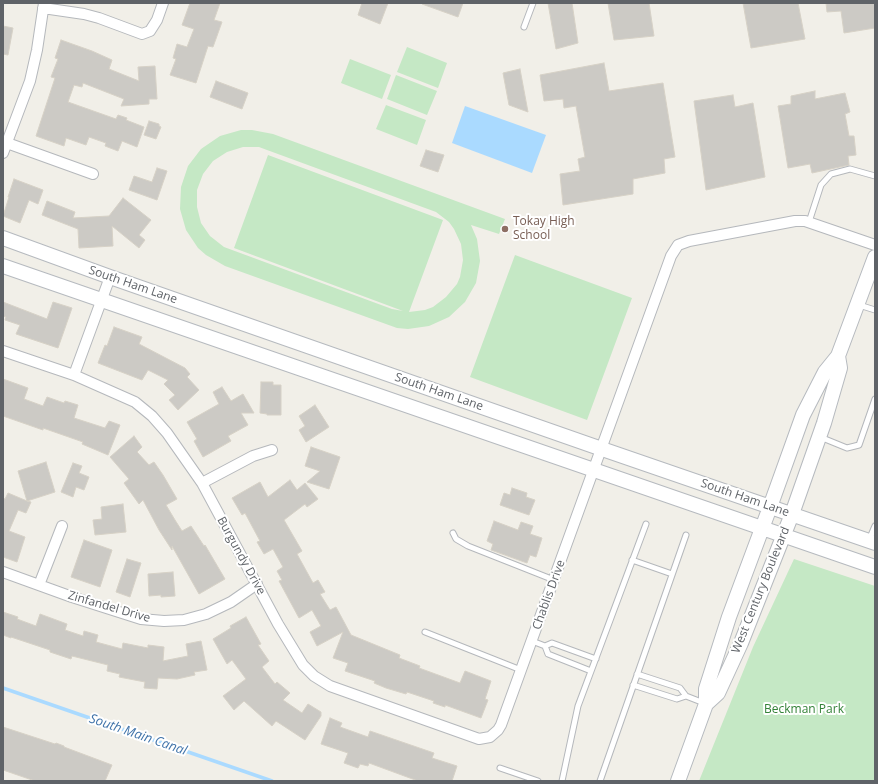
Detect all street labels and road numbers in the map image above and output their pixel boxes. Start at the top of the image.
street label: South Ham Lane [87,263,179,307]
street label: South Ham Lane [393,370,485,414]
street label: South Ham Lane [699,476,791,520]
street label: Burgundy Drive [214,514,268,598]
street label: West Century Boulevard [729,525,793,655]
street label: Chablis Drive [530,558,568,632]
street label: Zinfandel Drive [66,588,152,626]

